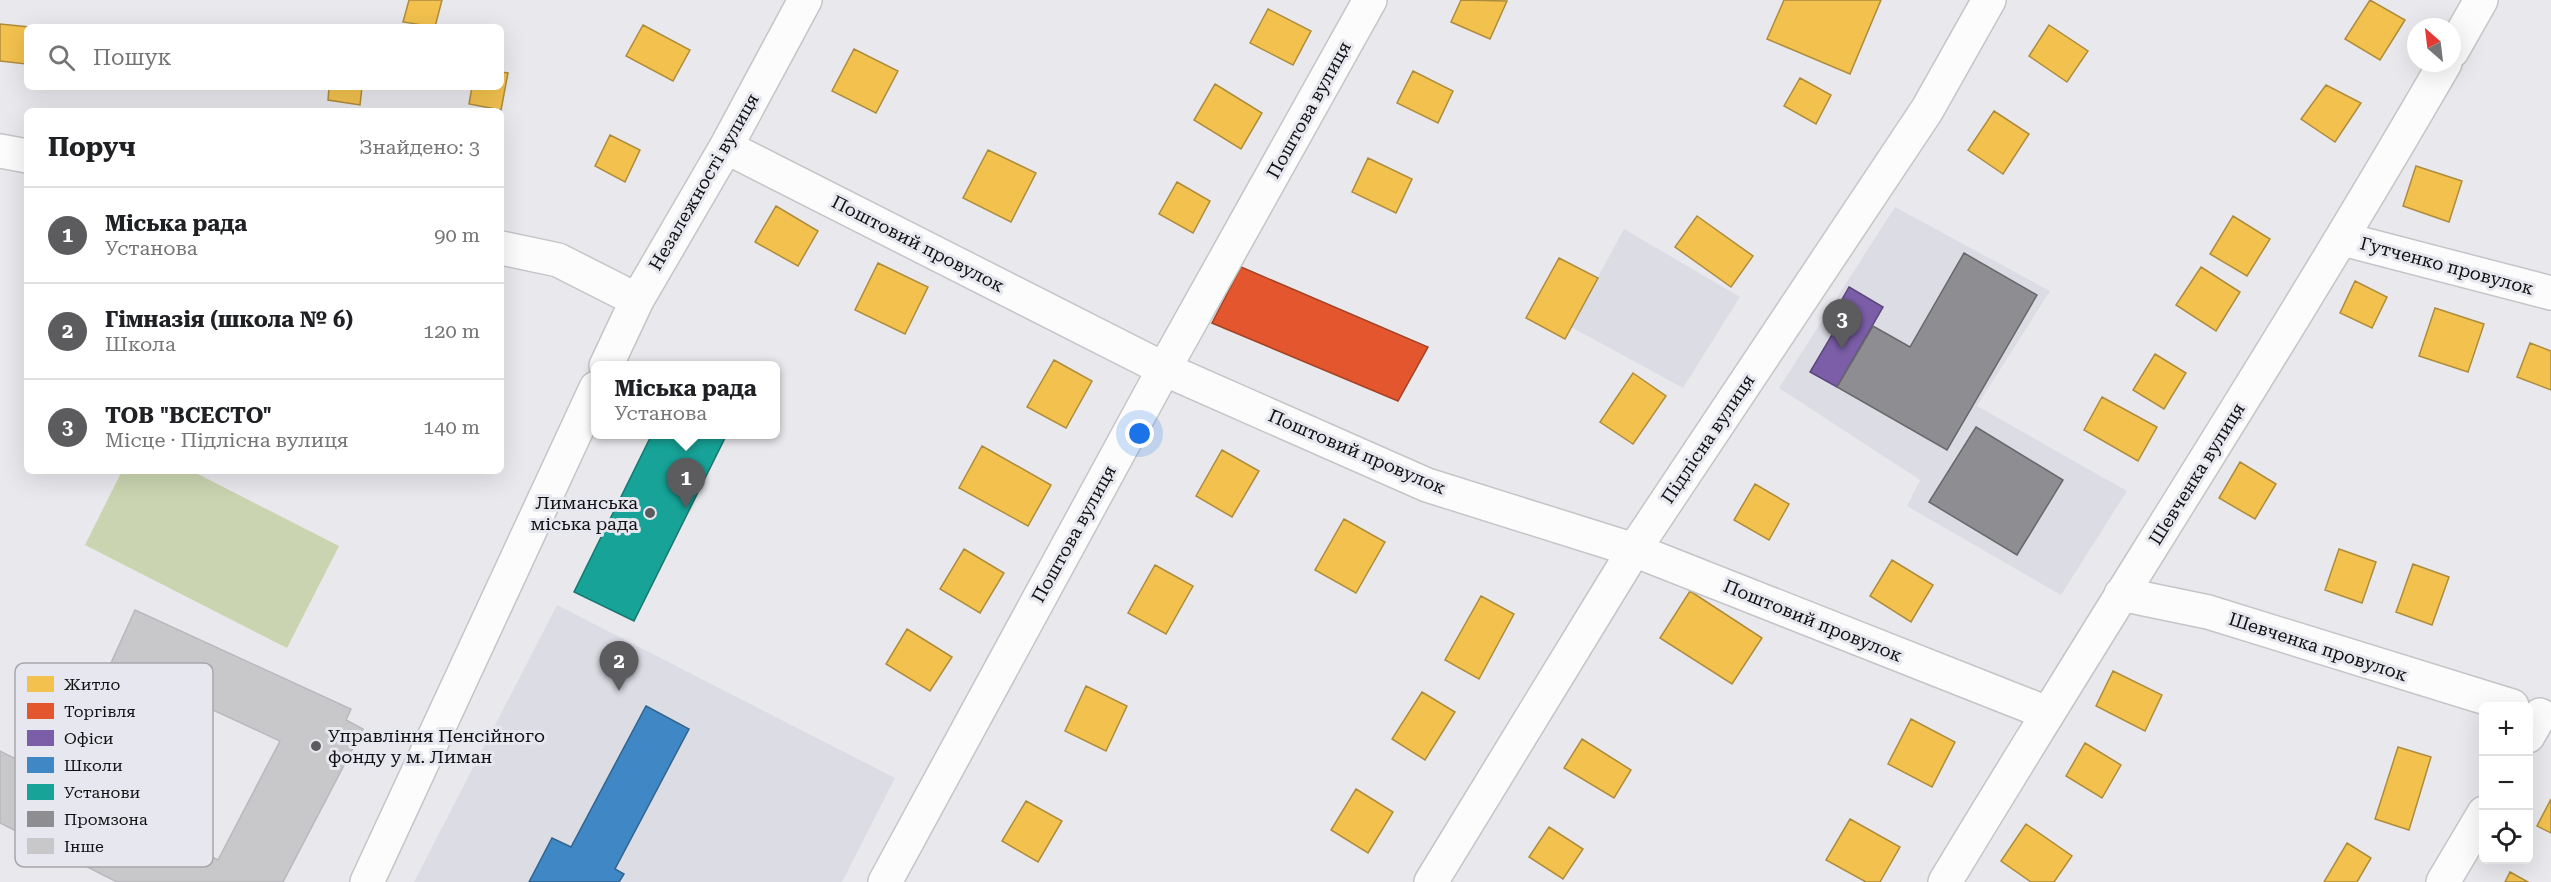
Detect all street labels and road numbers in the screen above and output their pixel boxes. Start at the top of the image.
street label: Поштова вулиця [1262,38,1355,182]
street label: Незалежності вулиця [644,90,763,274]
street label: Поштовий провулок [828,191,1008,296]
street label: Гутченко провулок [2358,232,2536,299]
street label: Підлісна вулиця [1657,370,1759,507]
street label: Шевченка вулиця [2144,399,2249,549]
street label: Поштовий провулок [1265,405,1449,498]
street label: Поштова вулиця [1027,462,1120,606]
street label: Поштовий провулок [1721,575,1906,666]
street label: Шевченка провулок [2226,608,2410,685]

